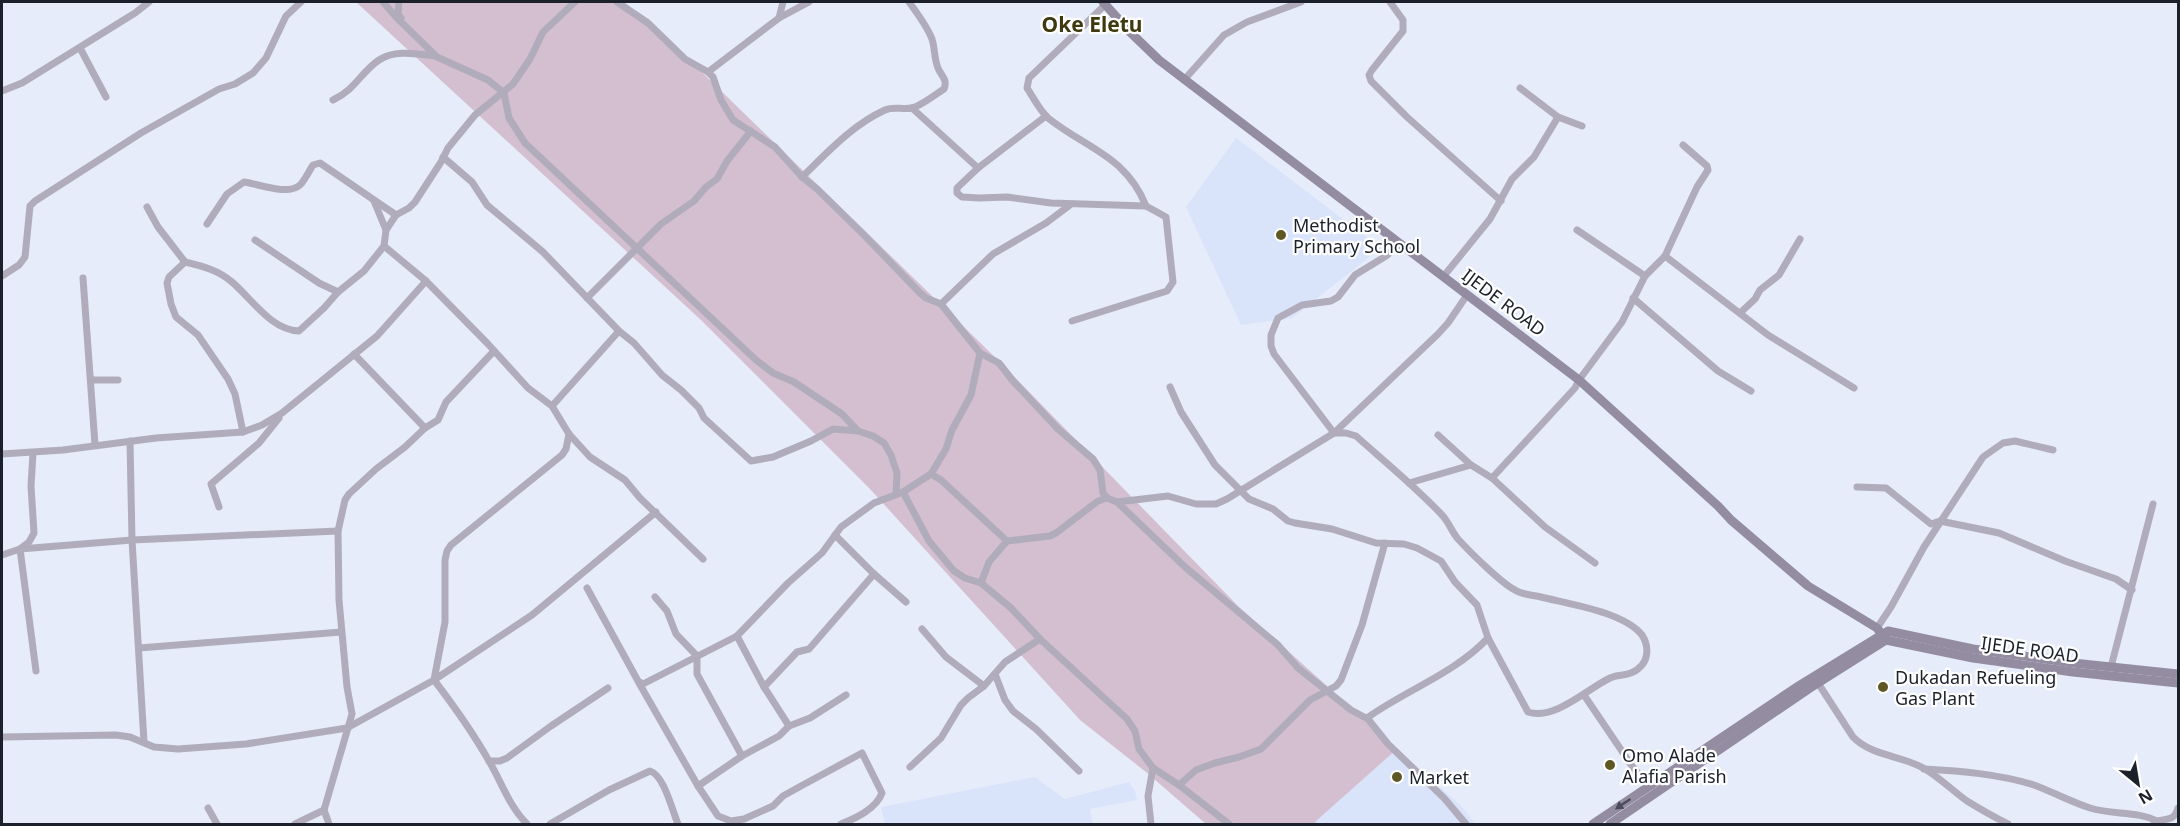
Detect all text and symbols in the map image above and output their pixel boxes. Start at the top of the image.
district label: Oke Eletu [1042,10,1142,38]
place label: Methodist Primary School [1293,213,1420,258]
marker: Methodist Primary School [1274,228,1288,242]
street label: IJEDE ROAD [1457,263,1551,341]
street label: IJEDE ROAD [1980,630,2080,668]
place label: Dukadan Refueling Gas Plant [1895,665,2056,710]
marker: Dukadan Refueling Gas Plant [1876,680,1890,694]
place label: Omo Alade Alafia Parish [1622,743,1727,788]
north arrow [2108,754,2168,814]
marker: Omo Alade Alafia Parish [1603,758,1617,772]
place label: Market [1409,765,1470,789]
marker: Market [1390,770,1404,784]
text: N [2134,784,2157,810]
one-way arrow [1616,798,1632,810]

